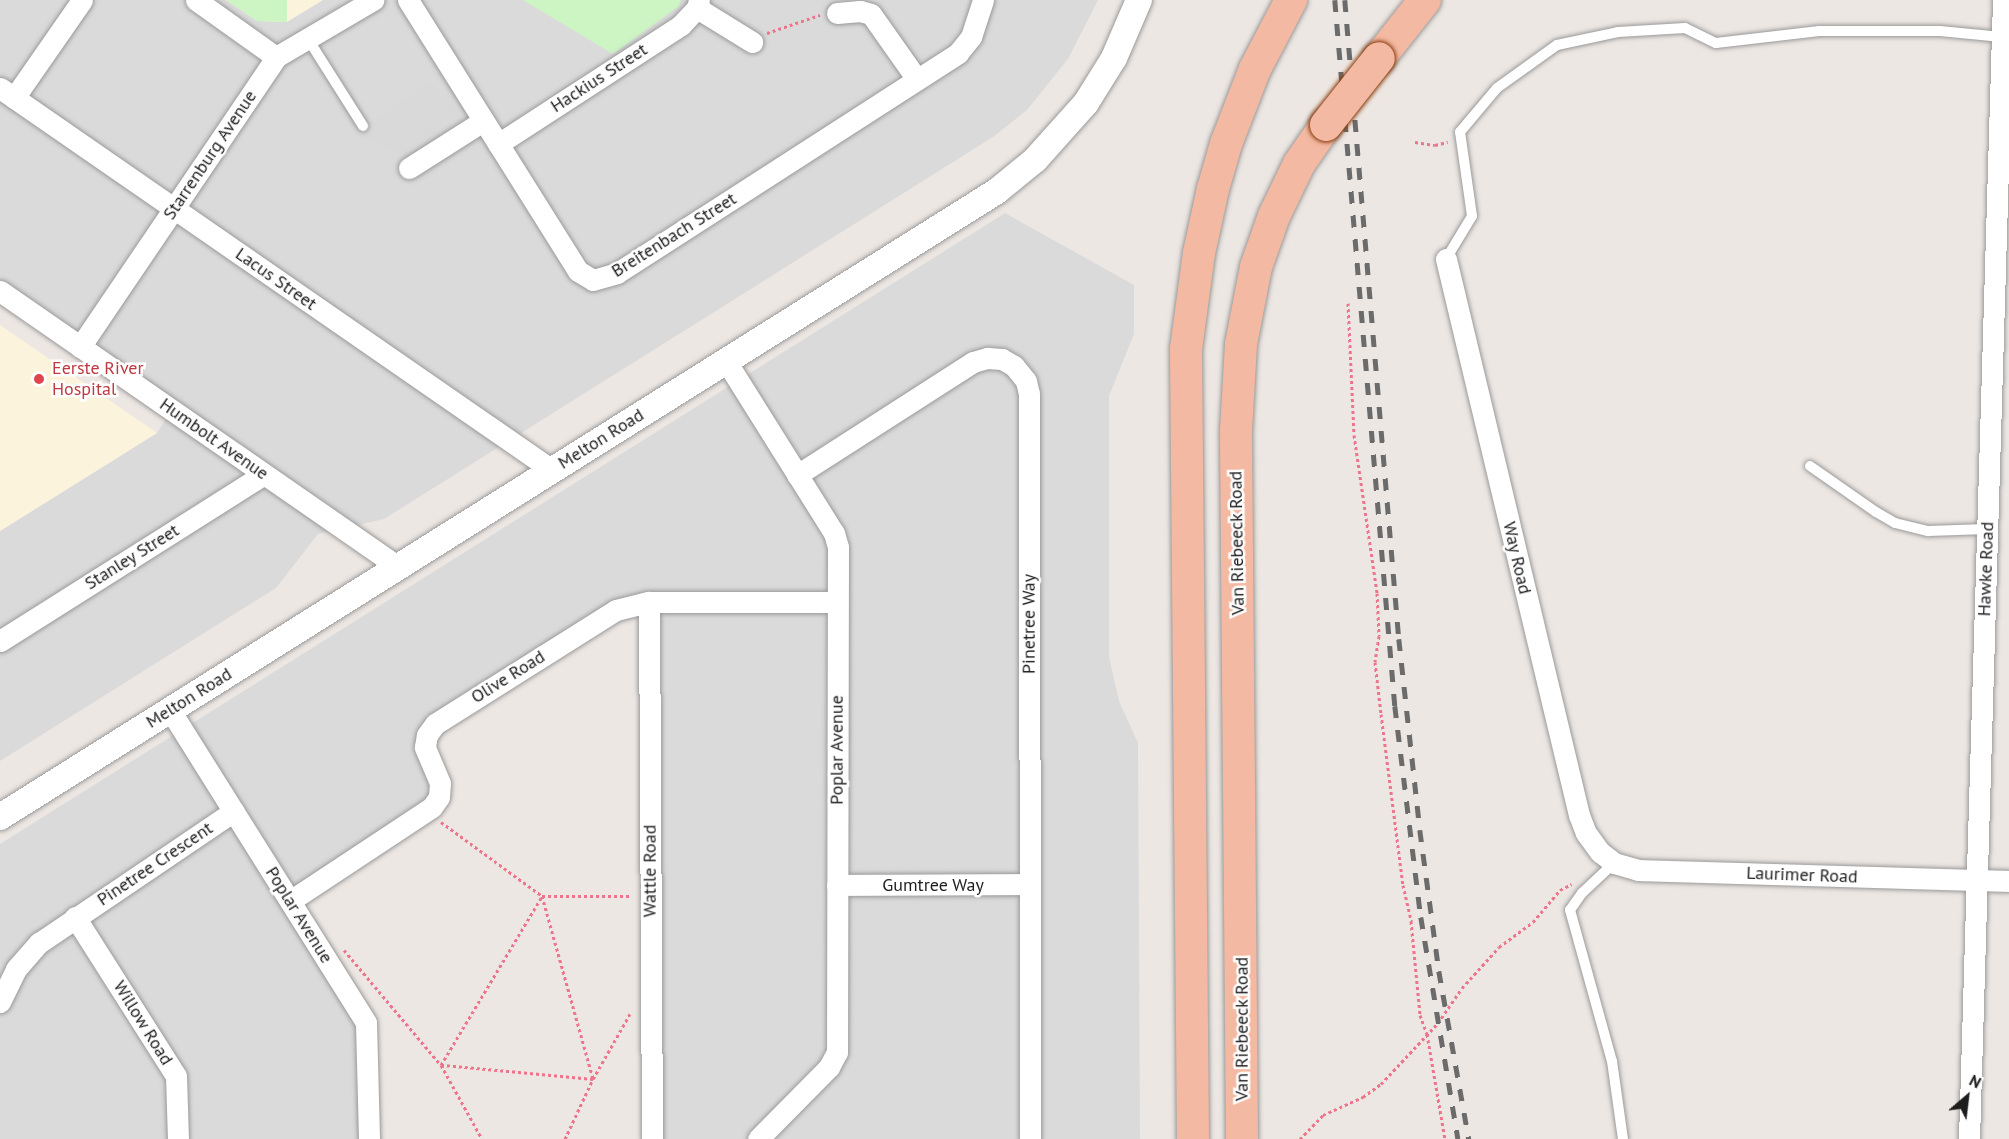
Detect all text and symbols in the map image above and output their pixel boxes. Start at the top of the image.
street label: Hackius Street [547,39,651,117]
street label: Starrenburg Avenue [159,86,261,224]
street label: Breitenbach Street [608,188,740,282]
street label: Lacus Street [231,243,321,315]
place label: Eerste River Hospital [52,358,144,400]
marker: Eerste River Hospital [30,370,48,388]
street label: Humbolt Avenue [155,393,273,485]
street label: Melton Road [554,404,648,474]
street label: Van Riebeeck Road [1225,470,1249,616]
street label: Stanley Street [81,519,183,595]
street label: Way Road [1498,519,1536,597]
street label: Hawke Road [1974,521,1998,617]
street label: Pinetree Way [1018,574,1040,674]
street label: Olive Road [467,646,549,708]
street label: Melton Road [142,663,236,733]
street label: Poplar Avenue [826,695,848,805]
street label: Pinetree Crescent [93,817,217,911]
street label: Wattle Road [639,825,661,917]
street label: Laurimer Road [1746,862,1858,888]
street label: Poplar Avenue [261,863,337,967]
street label: Gumtree Way [882,874,984,896]
street label: Van Riebeeck Road [1231,957,1253,1101]
street label: Willow Road [108,977,178,1069]
north arrow [1937,1067,1997,1127]
text: N [1966,1070,1985,1092]

